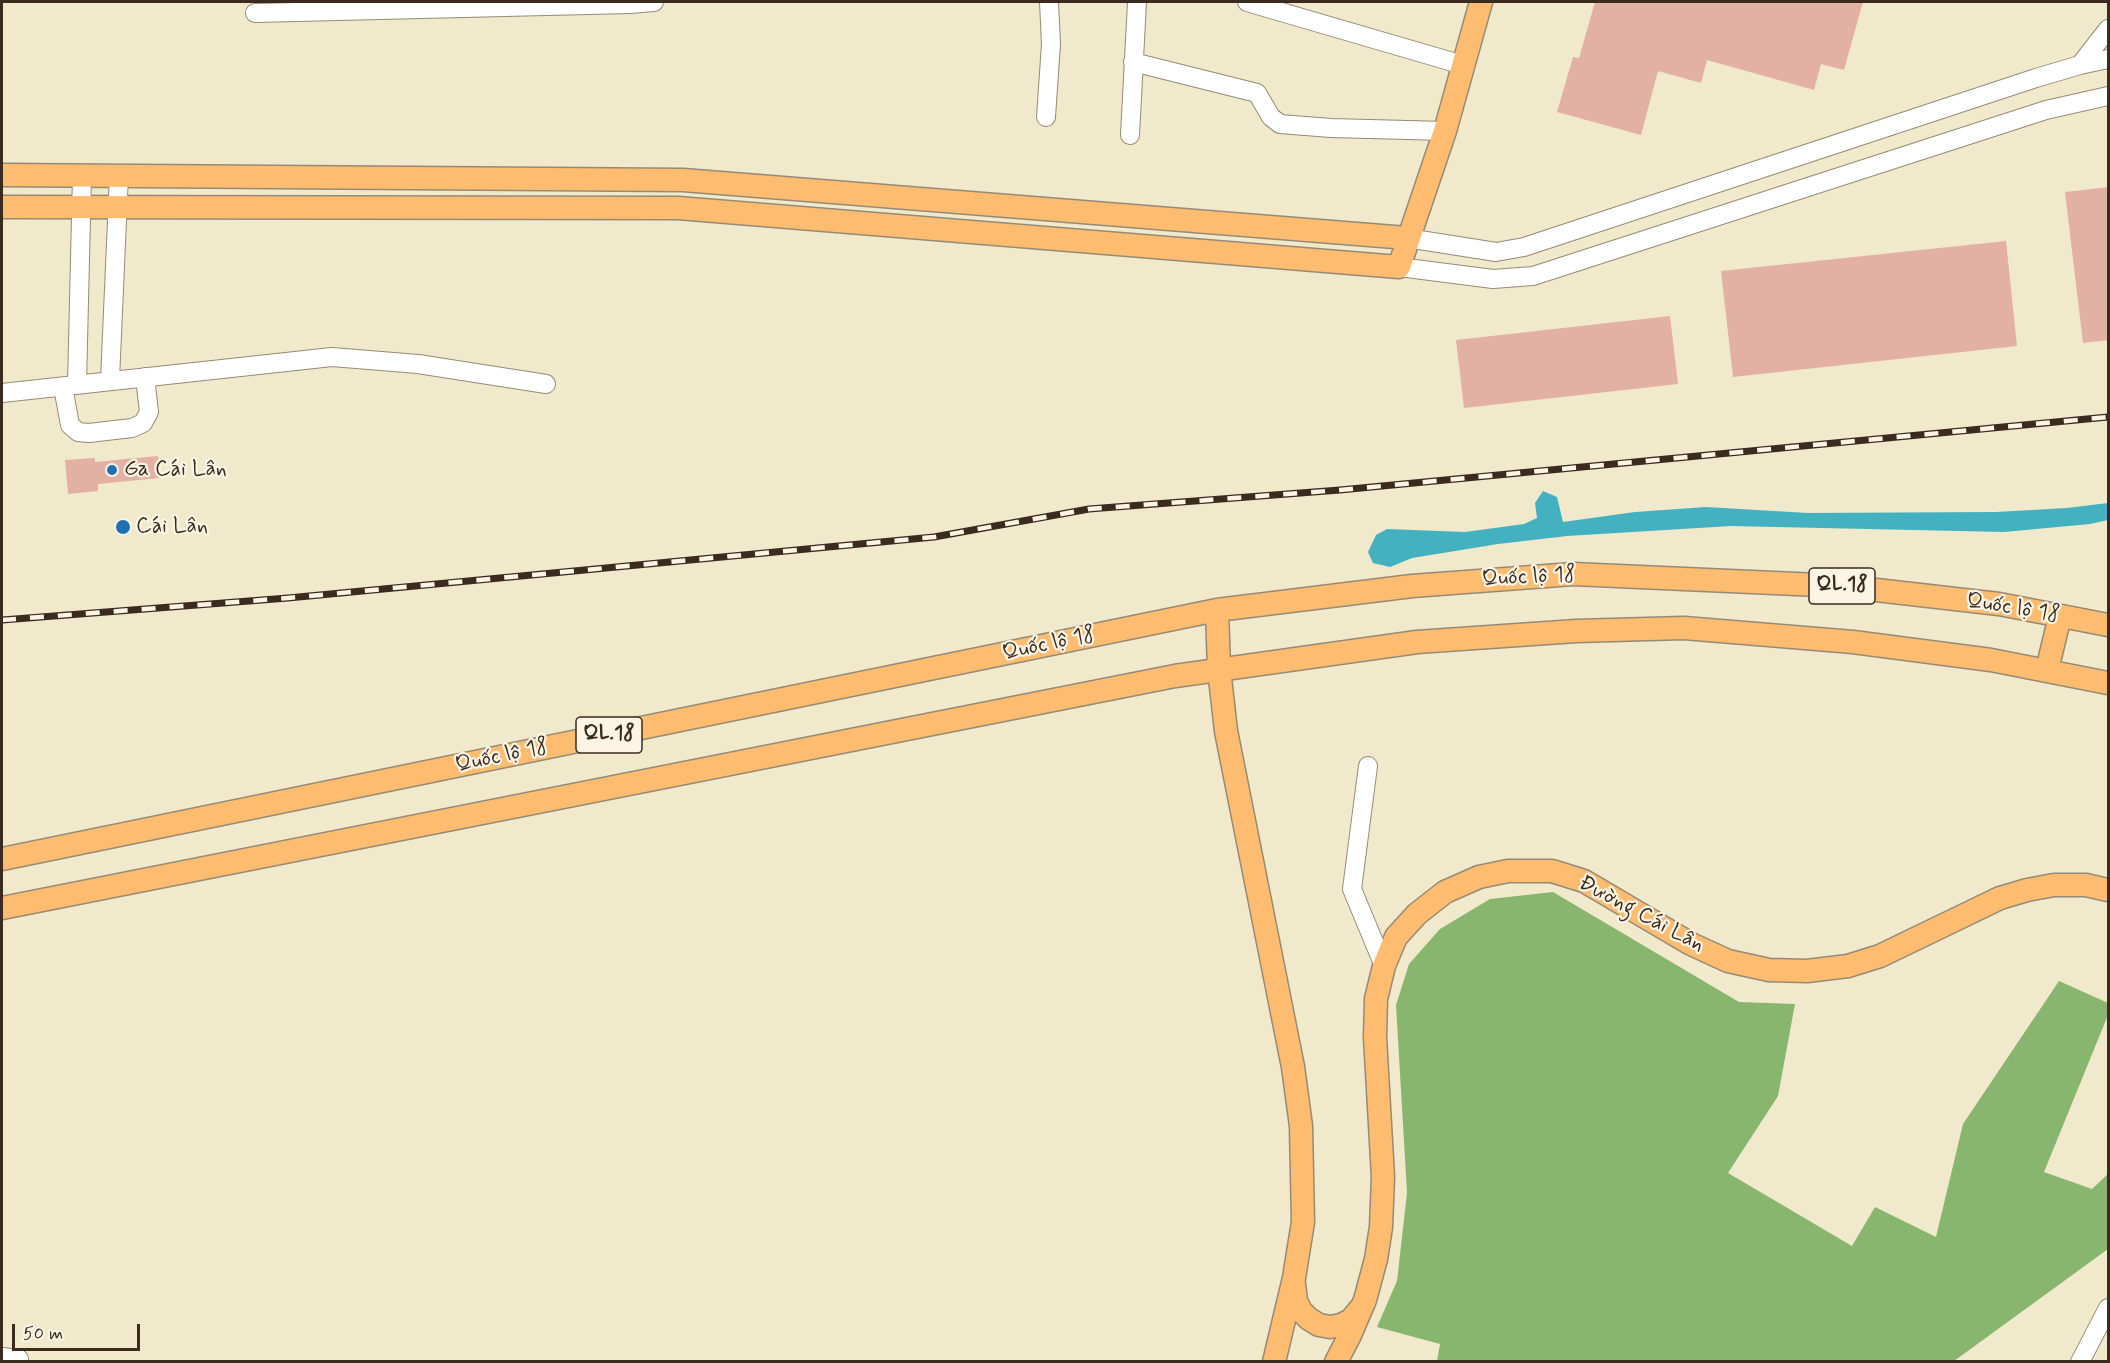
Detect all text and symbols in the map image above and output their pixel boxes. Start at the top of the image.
place label: Ga Cái Lân [124,457,227,483]
marker: Ga Cái Lân [105,463,119,477]
place label: Cái Lân [136,514,208,540]
marker: Cái Lân [114,518,132,536]
street label: Quốc lộ 18 [1481,562,1577,594]
road number: QL.18 [1809,568,1875,604]
street label: Quốc lộ 18 [1965,589,2061,629]
street label: Quốc lộ 18 [1000,622,1098,668]
road number: QL.18 [576,717,642,753]
street label: Quốc lộ 18 [453,734,551,780]
street label: Đường Cái Lân [1574,871,1708,959]
scale bar [15,1312,142,1350]
text: 50 m [23,1322,63,1346]

